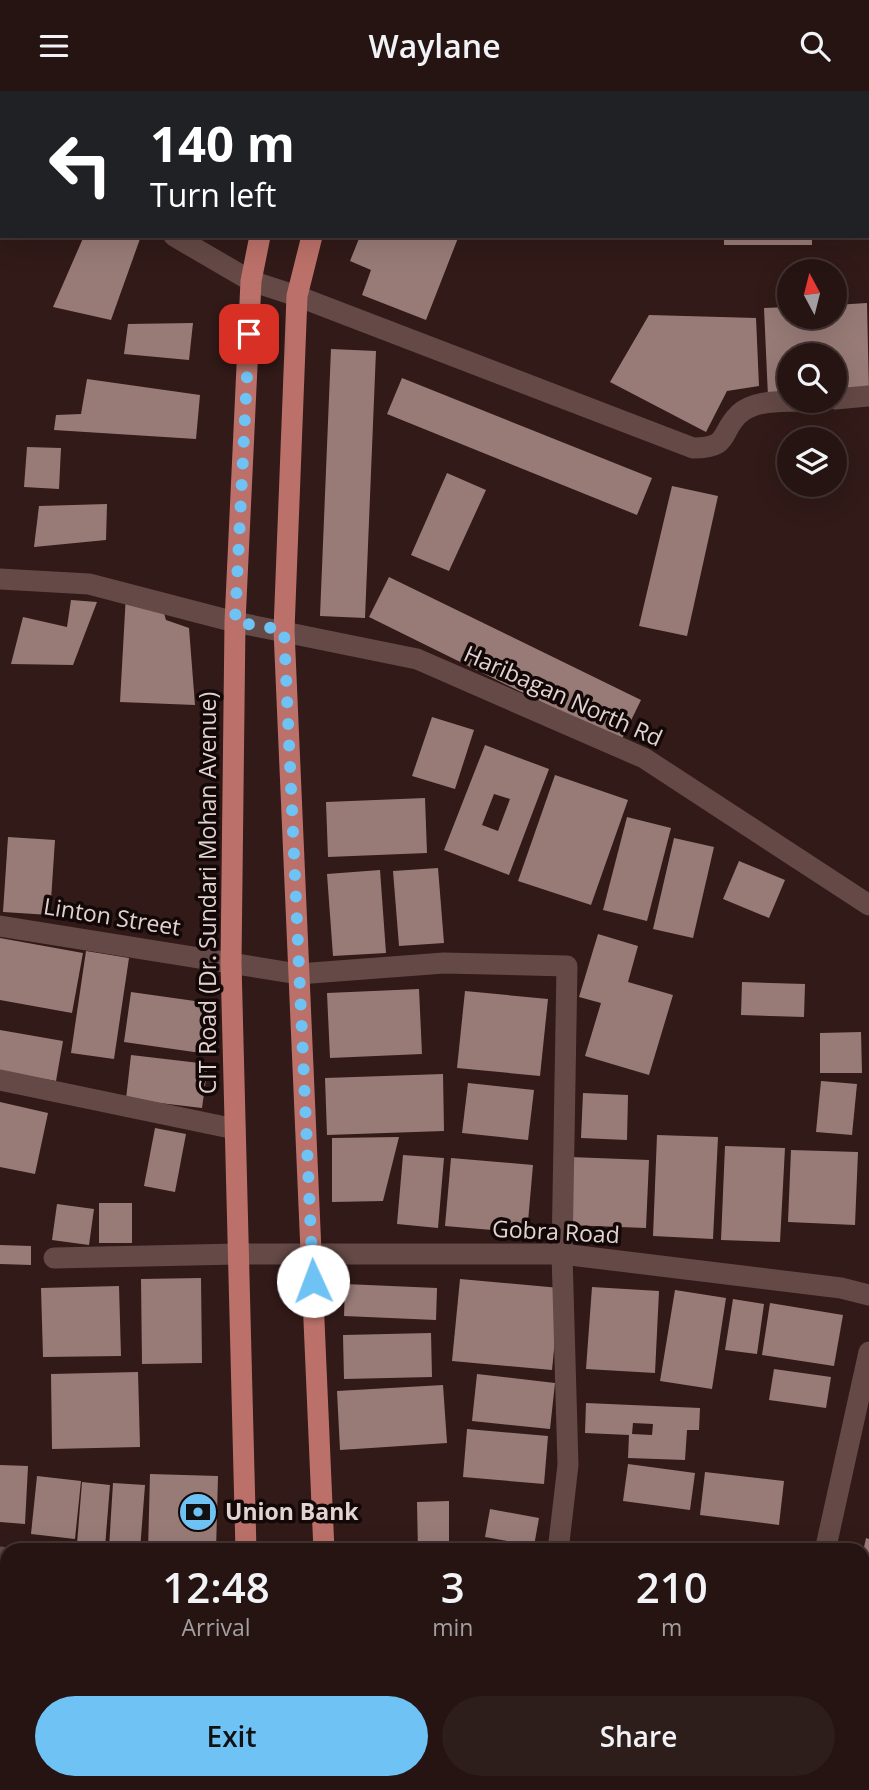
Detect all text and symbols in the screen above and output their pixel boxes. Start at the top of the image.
text: Waylane [368,24,501,67]
icon: menu [35,27,73,65]
icon: search [796,27,834,65]
text: 140 m [150,110,295,176]
icon: left [35,119,126,210]
text: Turn left [150,173,276,216]
north arrow [777,259,847,329]
map controls [777,259,847,497]
pin [219,304,279,364]
icon: arrive [230,315,268,353]
button: search [777,343,847,413]
button: layers [777,427,847,497]
street label: Haribagan North Rd [459,637,668,753]
street label: CIT Road (Dr. Sundari Mohan Avenue) [191,692,223,1094]
street label: Linton Street [41,889,183,943]
street label: Gobra Road [491,1212,621,1250]
position arrow [276,1244,350,1318]
bank icon: Union Bank [177,1491,219,1533]
place label: Union Bank [225,1495,359,1527]
text: 12:48 [162,1558,270,1615]
text: 3 [441,1558,465,1615]
text: 210 [636,1558,708,1615]
text: Arrival [181,1611,251,1643]
text: min [432,1611,473,1643]
text: m [661,1611,682,1643]
button: Exit [35,1696,428,1776]
button: Share [442,1696,835,1776]

